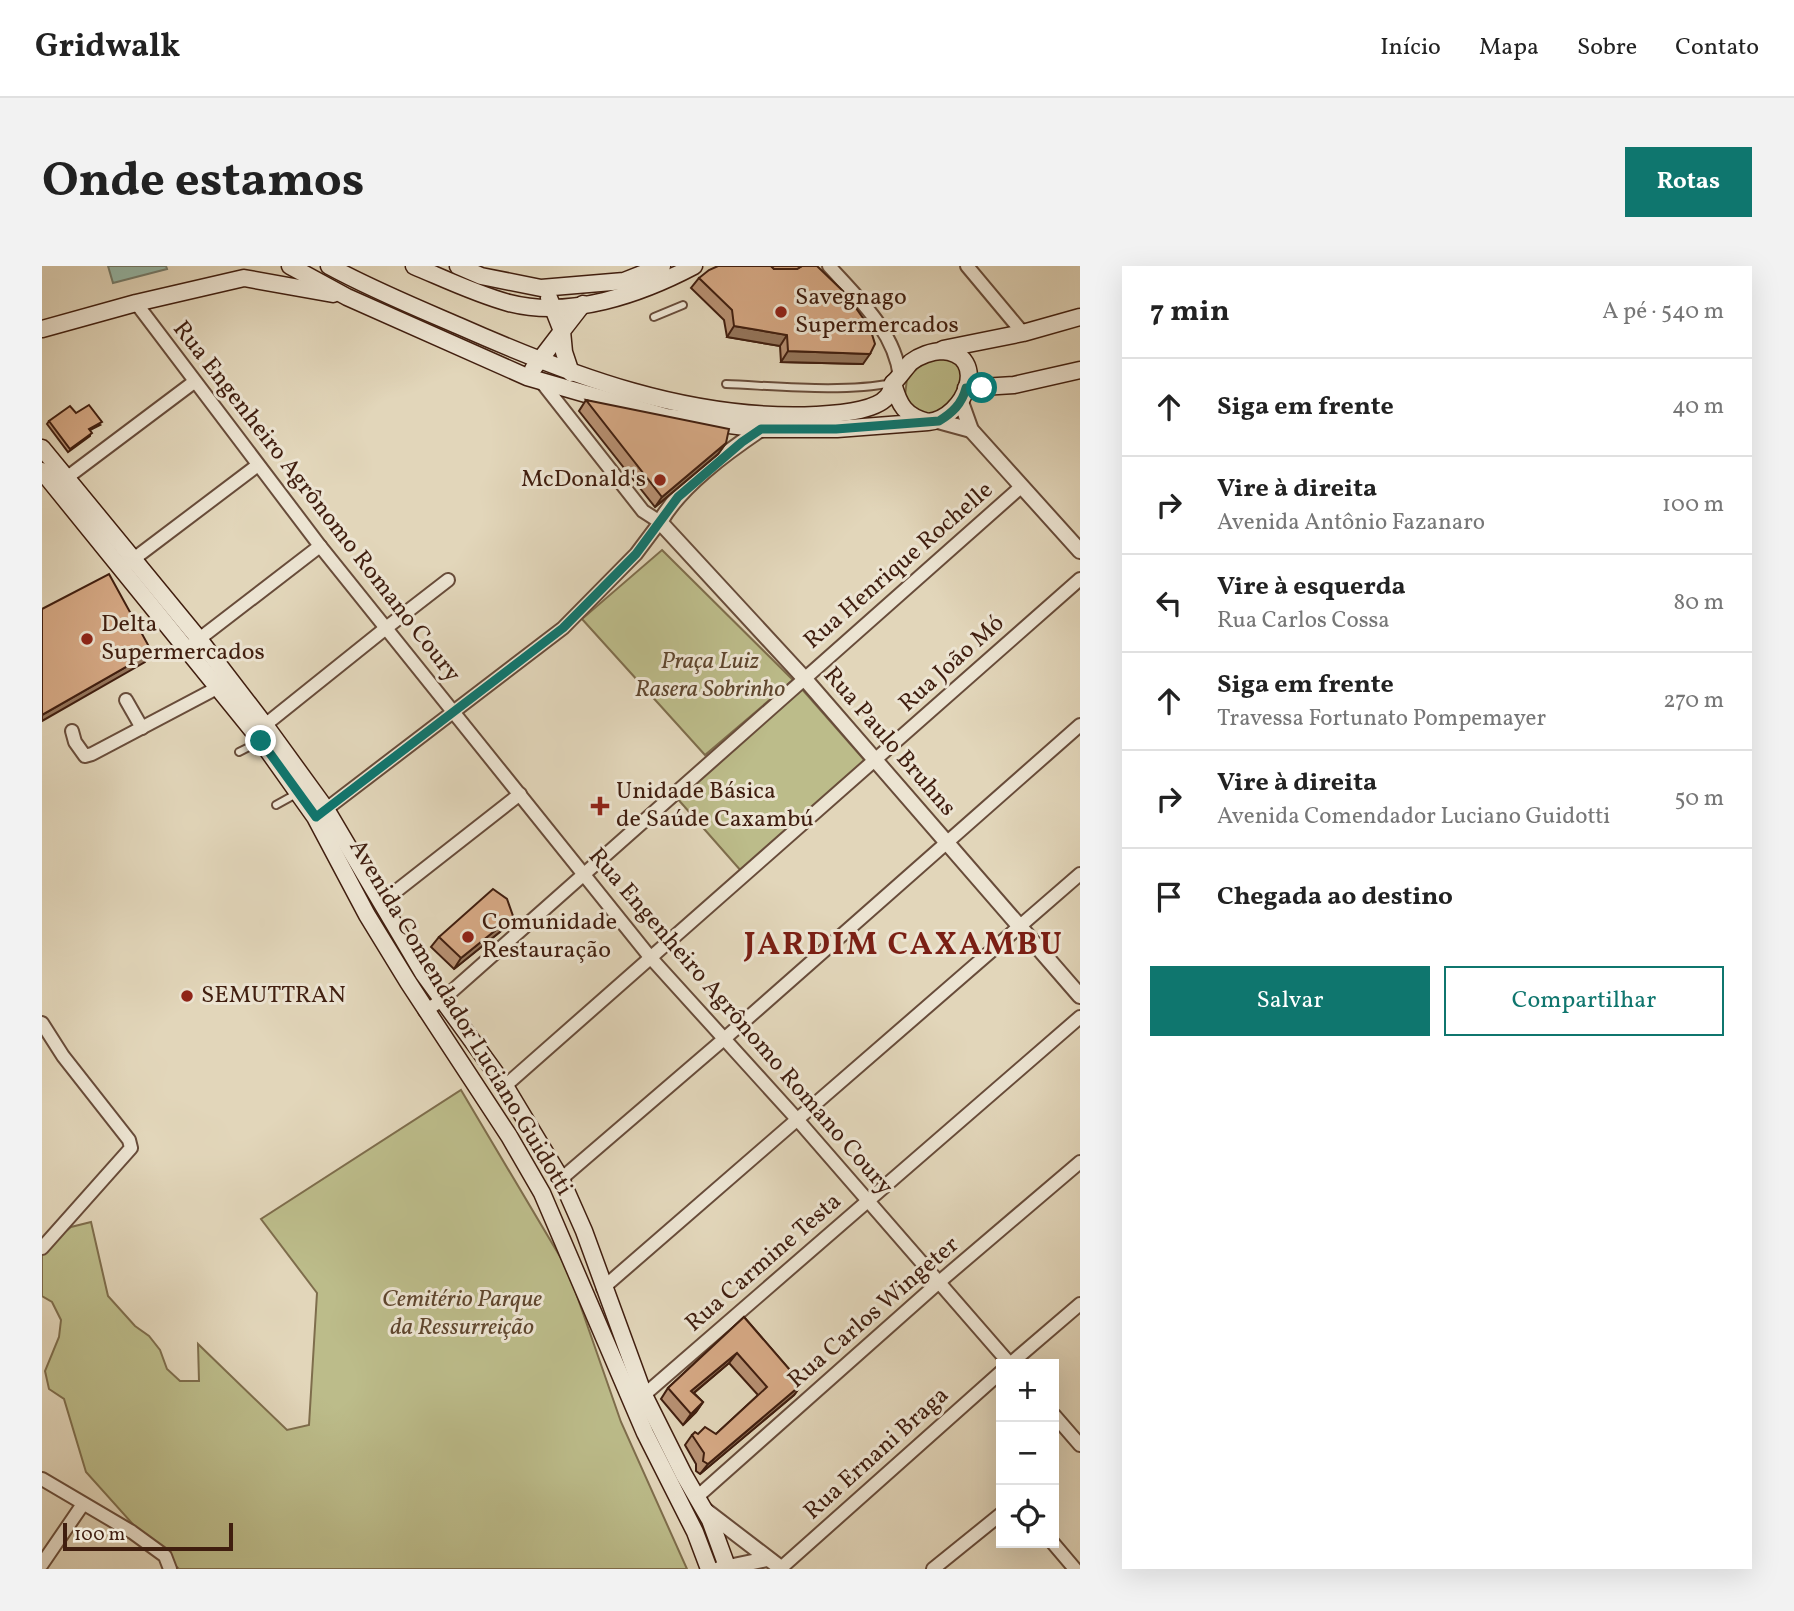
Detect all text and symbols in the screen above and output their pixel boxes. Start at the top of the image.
text: Gridwalk [35,25,180,71]
text: Início [1380,31,1441,65]
text: Mapa [1479,31,1539,65]
text: Sobre [1577,31,1637,65]
text: Contato [1675,31,1759,65]
button: Rotas [1625,147,1752,217]
text: Onde estamos [42,148,364,217]
place label: Savegnago Supermercados [795,281,959,343]
text: 7 min [1150,291,1230,333]
text: A pé · 540 m [1602,296,1724,328]
marker: Savegnago Supermercados [773,304,789,320]
street label: Rua Engenheiro Agrônomo Romano Coury [164,314,468,690]
route start [966,372,997,403]
icon: ahead [1150,388,1188,426]
text: Siga em frente [1217,389,1394,425]
text: 40 m [1672,391,1724,423]
place label: McDonald's [521,463,646,497]
text: Vire à direita [1217,471,1377,507]
marker: McDonald's [652,472,668,488]
street label: Rua Henrique Rochelle [797,474,1001,658]
icon: right [1150,486,1188,524]
text: 100 m [1662,489,1724,521]
text: Avenida Antônio Fazanaro [1217,507,1485,539]
text: Vire à esquerda [1217,569,1406,605]
icon: left [1150,584,1188,622]
text: 80 m [1674,587,1724,619]
text: Rua Carlos Cossa [1217,605,1390,637]
street label: Rua João Mó [892,607,1012,721]
place label: Delta Supermercados [101,608,265,670]
marker: Delta Supermercados [79,631,95,647]
park label: Praça Luiz Rasera Sobrinho [635,645,785,707]
street label: Rua Paulo Bruhns [814,660,964,824]
text: Siga em frente [1217,667,1394,703]
icon: ahead [1150,682,1188,720]
text: 270 m [1663,685,1724,717]
text: Travessa Fortunato Pompemayer [1217,703,1546,735]
route end [245,725,276,756]
text: Vire à direita [1217,765,1377,801]
place label: Unidade Básica de Saúde Caxambú [616,775,814,837]
icon: right [1150,780,1188,818]
text: 50 m [1675,783,1724,815]
marker: Unidade Básica de Saúde Caxambú [590,796,610,816]
text: Avenida Comendador Luciano Guidotti [1217,801,1610,833]
street label: Avenida Comendador Luciano Guidotti [340,833,580,1203]
street label: Rua Engenheiro Agrônomo Romano Coury [579,841,901,1203]
icon: arrive [1150,878,1188,916]
text: Chegada ao destino [1217,879,1453,915]
place label: Comunidade Restauração [482,906,617,968]
district label: JARDIM CAXAMBU [743,924,1064,968]
marker: Comunidade Restauração [460,929,476,945]
button: Salvar [1150,966,1430,1036]
button: Compartilhar [1444,966,1724,1036]
place label: SEMUTTRAN [201,979,346,1013]
marker: SEMUTTRAN [179,988,195,1004]
street label: Rua Carmine Testa [679,1186,849,1340]
street label: Rua Carlos Wingeter [781,1229,967,1397]
park label: Cemitério Parque da Ressurreição [382,1283,542,1345]
map controls [996,1359,1059,1548]
button: + [996,1359,1059,1422]
street label: Rua Ernani Braga [797,1379,957,1529]
button: − [996,1422,1059,1485]
button: locate [996,1485,1059,1548]
scale bar [63,1520,233,1552]
text: 100 m [74,1522,125,1548]

